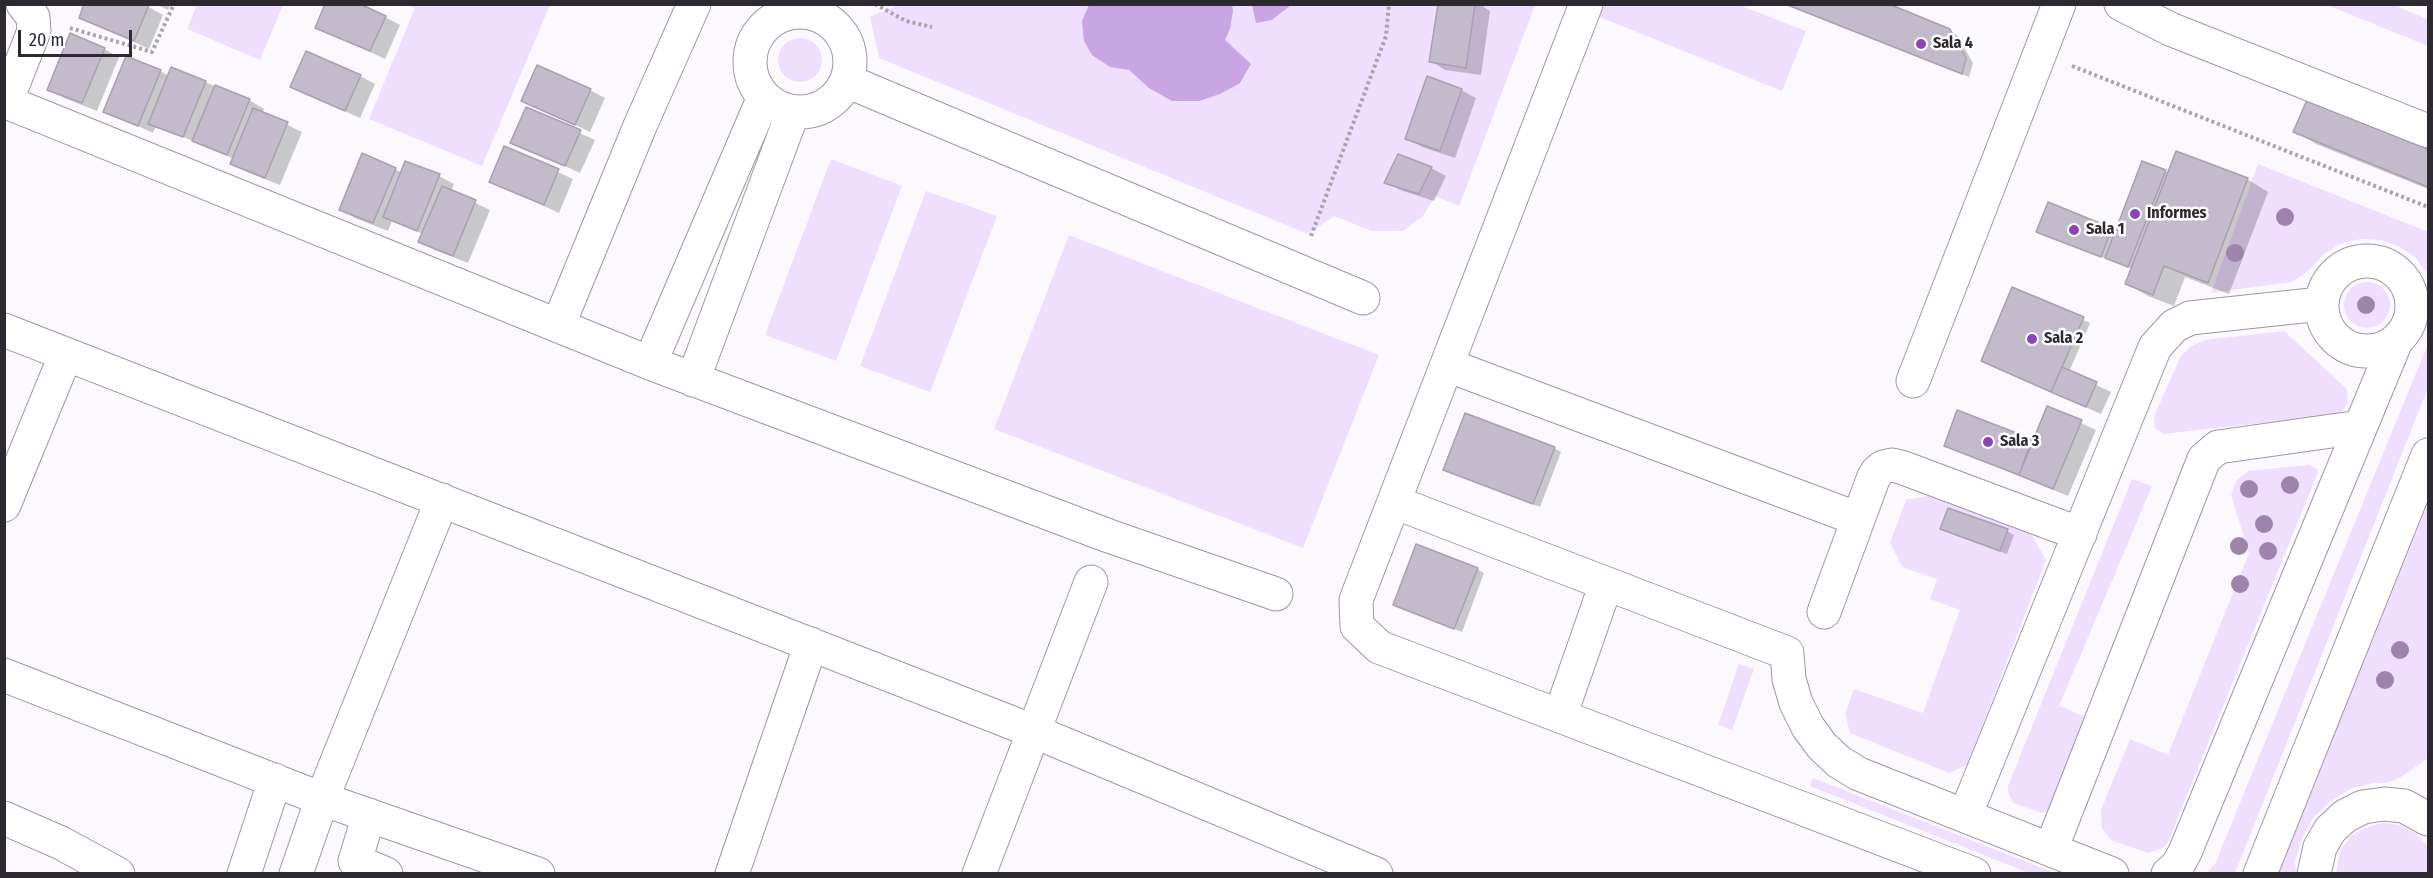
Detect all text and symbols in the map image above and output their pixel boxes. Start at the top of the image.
scale bar [21,18,135,56]
text: 20 m [29,29,64,51]
place label: Sala 4 [1933,34,1973,54]
marker: Sala 4 [1914,37,1928,51]
place label: Informes [2147,204,2207,224]
marker: Informes [2128,207,2142,221]
place label: Sala 1 [2086,220,2124,240]
marker: Sala 1 [2067,223,2081,237]
place label: Sala 2 [2044,329,2083,349]
marker: Sala 2 [2025,332,2039,346]
place label: Sala 3 [2000,432,2039,452]
marker: Sala 3 [1981,435,1995,449]

